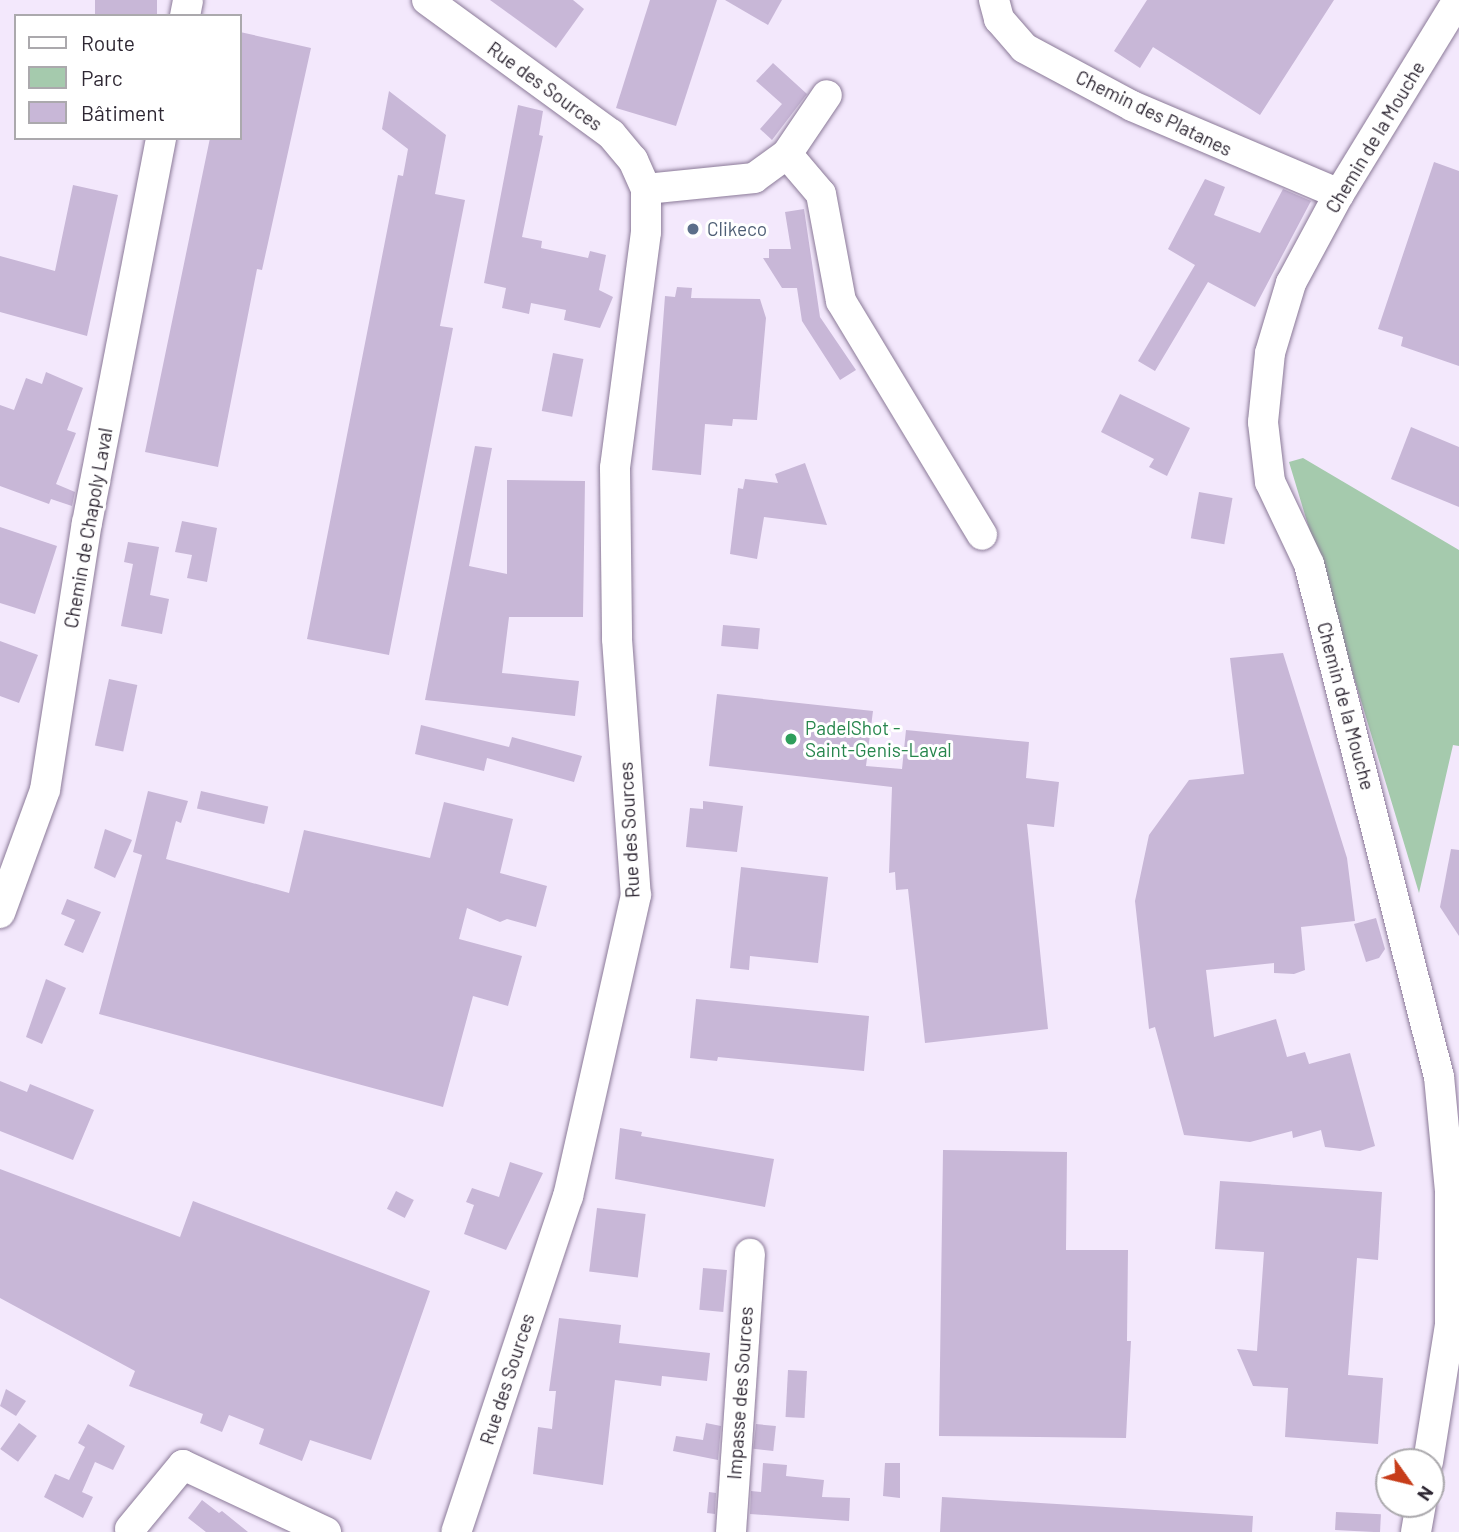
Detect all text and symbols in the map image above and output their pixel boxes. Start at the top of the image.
legend [14,14,242,140]
text: Route [81,30,135,55]
street label: Rue des Sources [483,37,607,135]
street label: Chemin de la Mouche [1321,57,1429,217]
text: Parc [81,65,123,90]
street label: Chemin des Platanes [1072,65,1236,161]
text: Bâtiment [81,100,165,125]
place label: Clikeco [707,218,767,240]
marker: Clikeco [685,221,701,237]
street label: Chemin de Chapoly Laval [59,426,117,630]
street label: Chemin de la Mouche [1313,620,1379,792]
place label: PadelShot - Saint-Genis-Laval [805,717,952,761]
marker: PadelShot - Saint-Genis-Laval [783,731,799,747]
street label: Rue des Sources [614,761,644,899]
street label: Impasse des Sources [723,1306,757,1480]
street label: Rue des Sources [475,1311,539,1447]
north arrow [1375,1448,1445,1518]
text: N [1413,1482,1439,1506]

